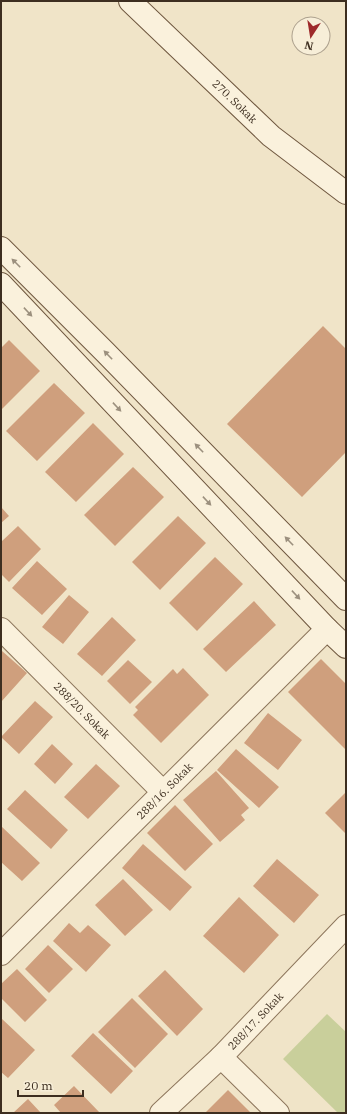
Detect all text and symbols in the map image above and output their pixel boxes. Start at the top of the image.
north arrow [291,16,331,56]
text: N [303,38,315,54]
street label: 270. Sokak [209,77,261,126]
one-way arrow [11,258,21,268]
one-way arrow [23,307,33,317]
one-way arrow [103,350,113,360]
one-way arrow [112,402,122,412]
one-way arrow [194,443,204,453]
one-way arrow [202,496,211,506]
one-way arrow [285,536,294,546]
one-way arrow [291,590,301,600]
street label: 288/20. Sokak [51,679,114,742]
street label: 288/16. Sokak [133,759,196,822]
street label: 288/17. Sokak [225,989,287,1053]
scale bar [18,1072,83,1098]
text: 20 m [24,1078,53,1093]

